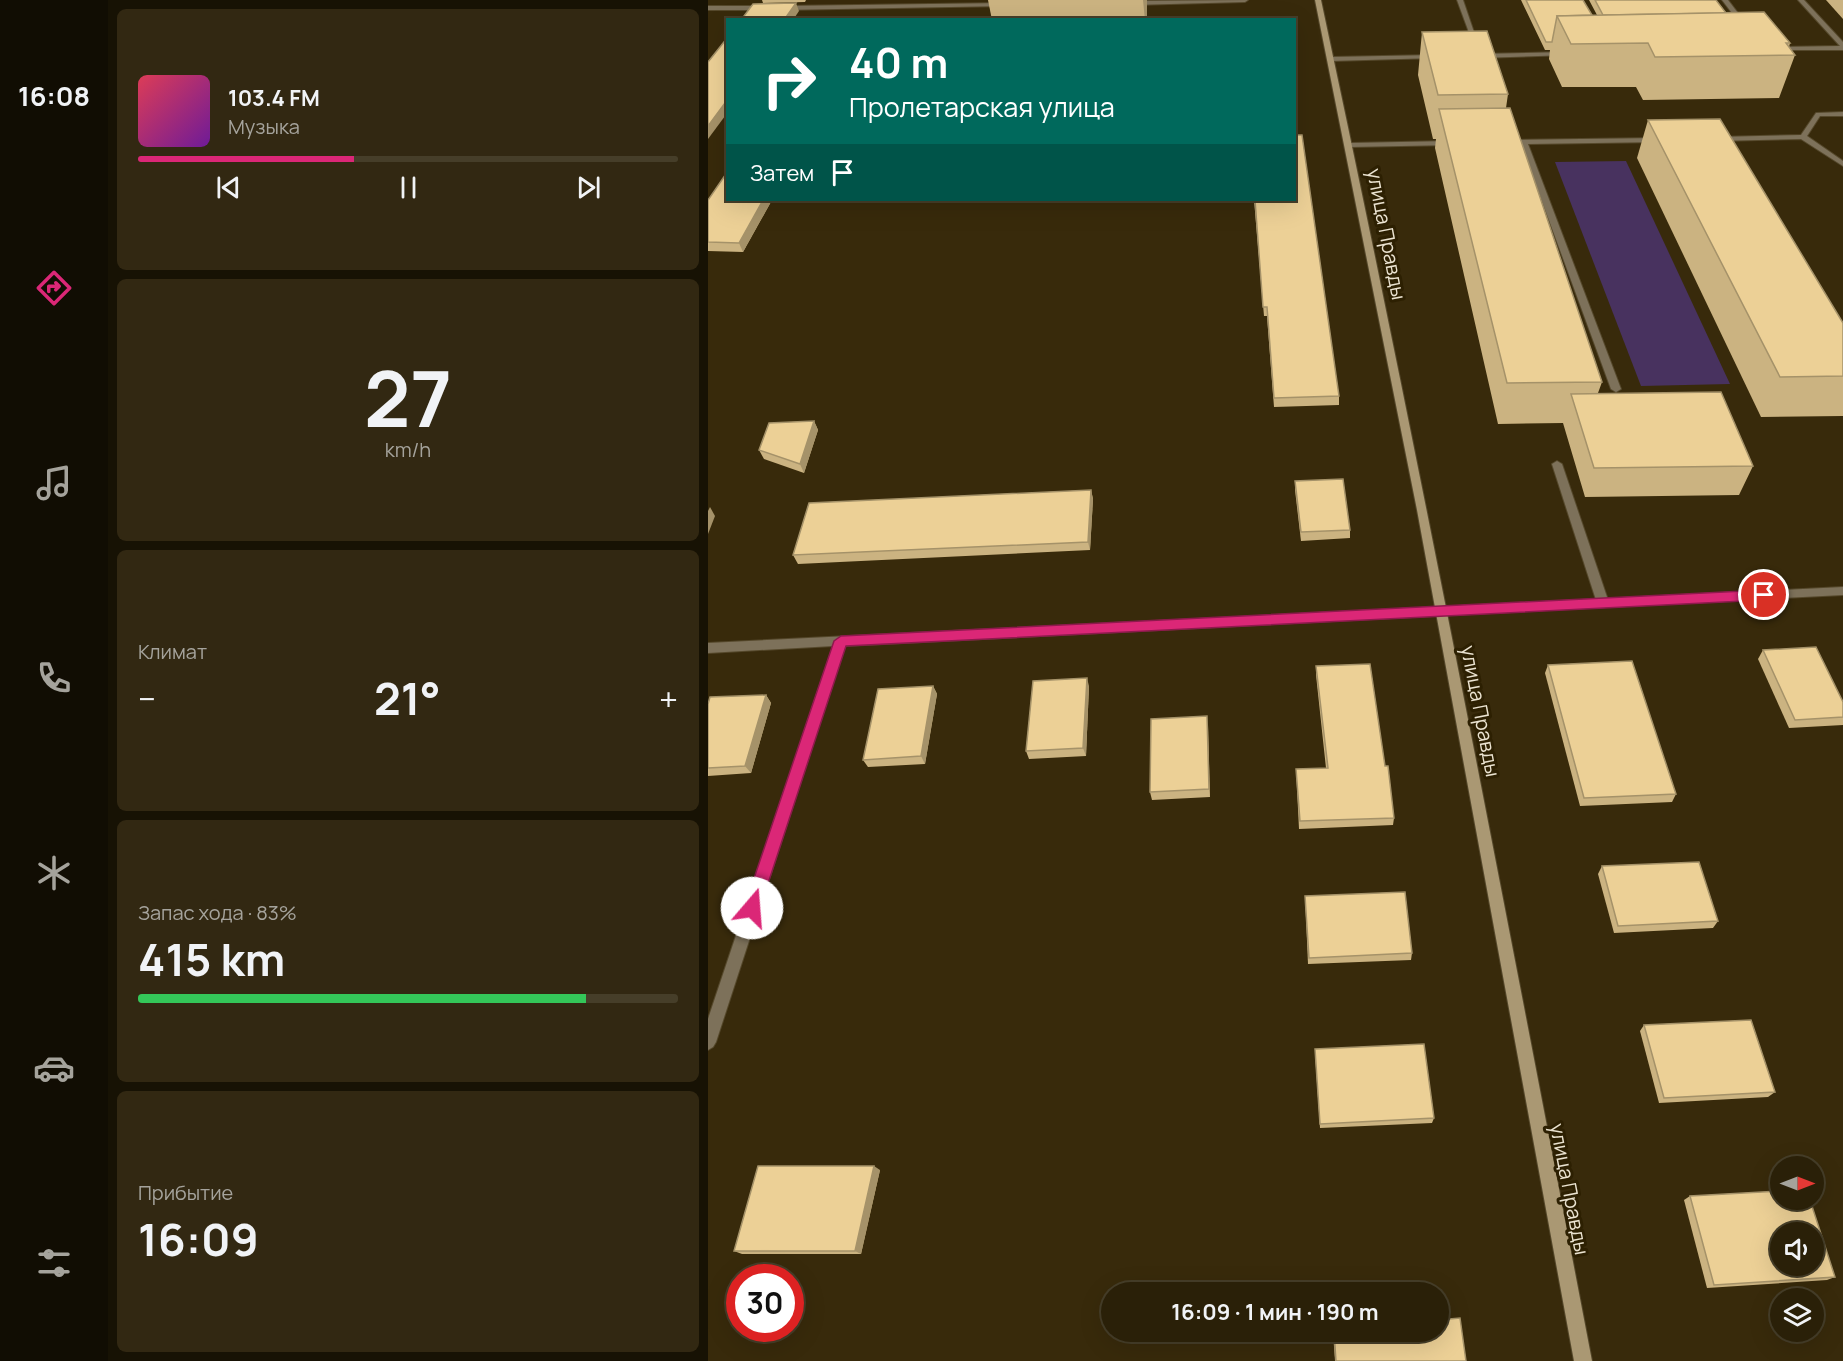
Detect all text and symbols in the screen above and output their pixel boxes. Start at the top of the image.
text: 40 m [849,33,948,91]
icon: right [750,42,828,120]
text: 16:08 [18,77,90,114]
text: 103.4 FM [228,83,320,113]
text: Пролетарская улица [849,88,1115,125]
text: Музыка [228,113,300,140]
icon: arrive [826,156,859,189]
text: Затем [750,158,814,188]
street label: улица Правды [1361,166,1413,302]
icon: previous [212,171,245,204]
icon: pause [392,171,425,204]
icon: next [572,171,605,204]
icon: directions [33,267,75,309]
text: 27 [364,344,452,450]
text: km/h [385,436,431,463]
icon: music [33,462,75,504]
pin [1738,569,1789,620]
icon: arrive [1747,578,1780,611]
text: Климат [138,638,207,665]
street label: улица Правды [1455,643,1507,779]
icon: phone [33,657,75,699]
text: 21° [374,667,441,729]
text: − [138,676,156,721]
text: + [659,676,678,721]
icon: climate [33,852,75,894]
position arrow [720,876,784,940]
text: Запас хода · 83% [138,899,297,926]
text: 415 km [138,928,285,990]
icon: car [33,1047,75,1089]
street label: улица Правды [1544,1121,1596,1257]
north arrow [1770,1156,1824,1210]
map controls [1770,1156,1824,1342]
text: Прибытие [138,1179,233,1206]
text: 16:09 [138,1208,259,1270]
button: sound [1770,1222,1824,1276]
icon: filters [33,1242,75,1284]
speed limit sign: 30 [726,1264,804,1342]
button: layers [1770,1288,1824,1342]
text: 16:09 · 1 мин · 190 m [1171,1297,1379,1327]

